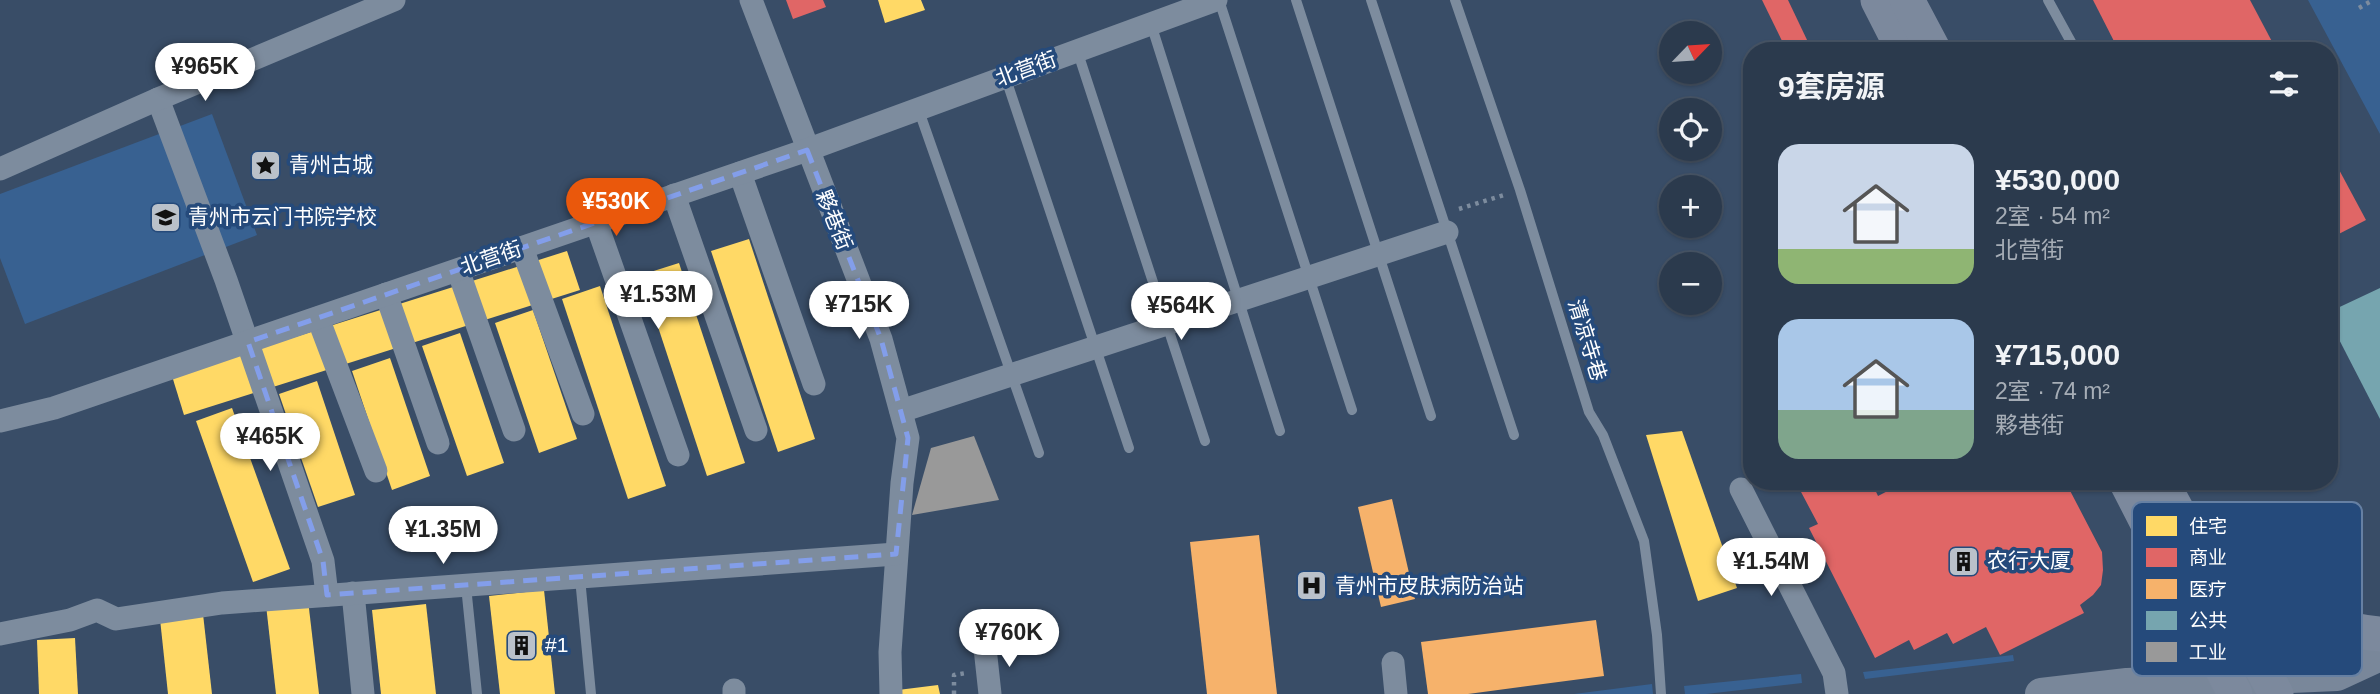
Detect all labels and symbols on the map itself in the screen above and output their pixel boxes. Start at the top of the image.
north arrow [1659,21,1722,84]
pin: ¥965K [156,43,254,103]
street label: 北营街 [992,47,1059,90]
place icon: 青州古城 [249,148,283,182]
place label: 青州古城 [289,153,373,176]
pin: ¥530K [567,178,665,238]
street label: 夥巷街 [812,186,857,253]
school or university icon: 青州市云门书院学校 [148,200,182,234]
place label: 青州市云门书院学校 [188,205,377,228]
street label: 北营街 [457,236,524,279]
pin: ¥1.53M [601,272,715,331]
pin: ¥715K [810,282,908,341]
pin: ¥564K [1132,282,1230,342]
street label: 清凉寺巷 [1564,296,1611,383]
pin: ¥465K [221,414,319,473]
legend [2132,502,2362,676]
pin: ¥1.35M [386,506,500,566]
text: 住宅 [2189,516,2227,537]
pin: ¥1.54M [1714,538,1828,598]
building icon: 农行大厦 [1947,544,1981,578]
text: 商业 [2189,547,2227,568]
place label: 农行大厦 [1987,549,2071,572]
hospital icon: 青州市皮肤病防治站 [1295,569,1329,603]
place label: 青州市皮肤病防治站 [1335,574,1524,597]
text: 医疗 [2189,579,2227,600]
pin: ¥760K [960,610,1058,669]
text: 公共 [2189,610,2227,631]
building icon: #1 [505,628,539,662]
place label: #1 [545,633,568,656]
text: 工业 [2189,642,2227,663]

